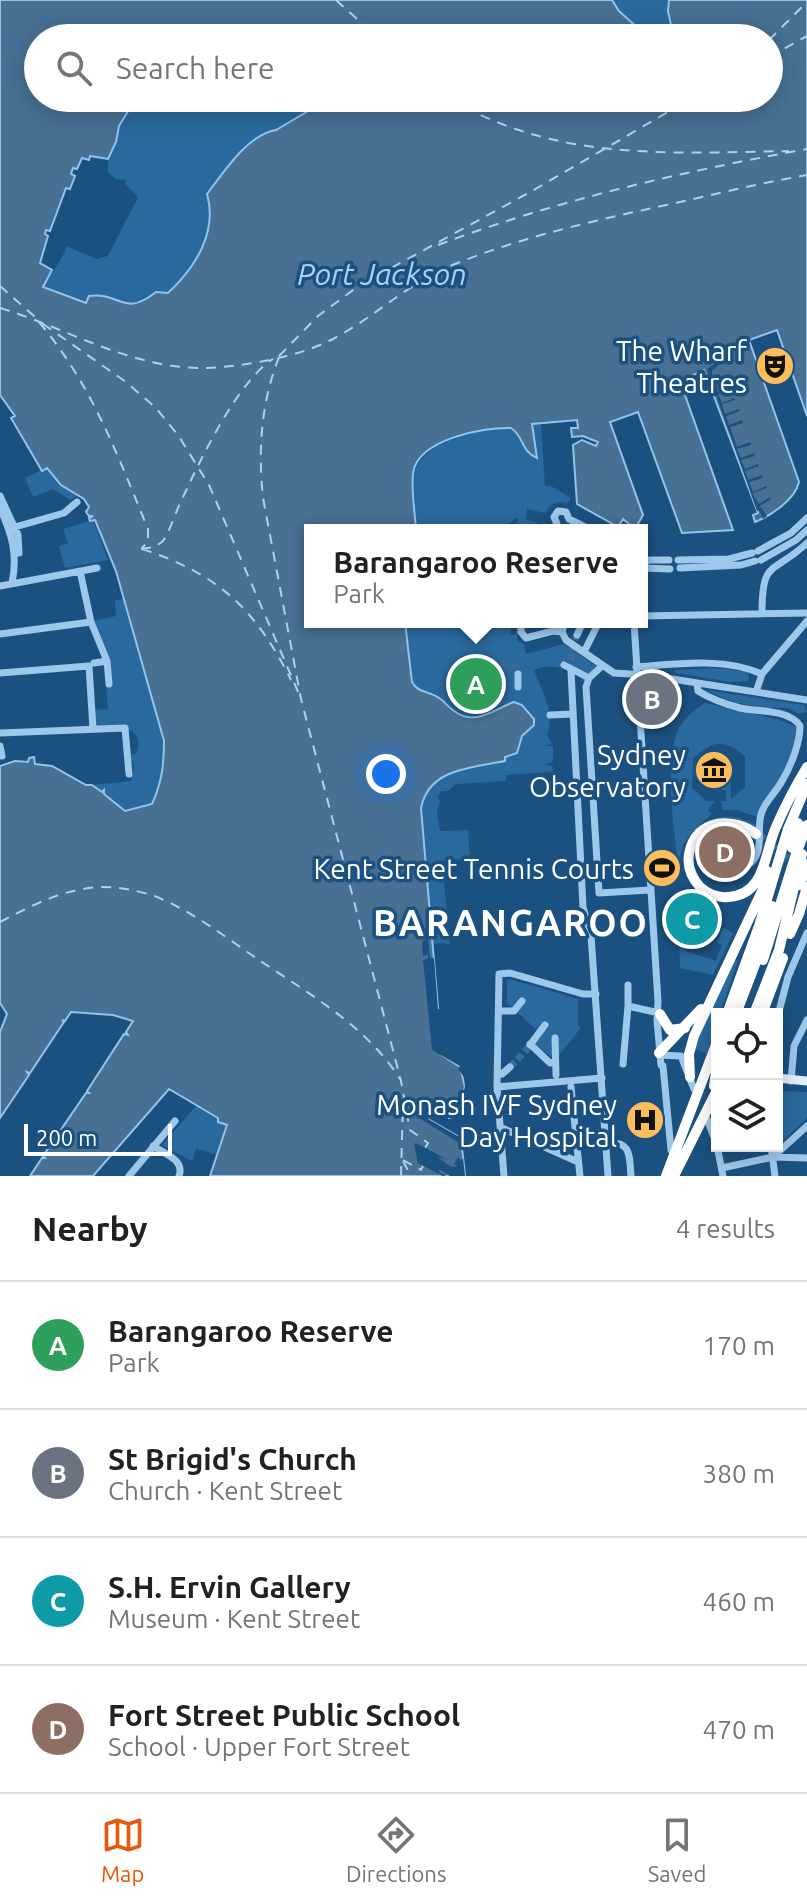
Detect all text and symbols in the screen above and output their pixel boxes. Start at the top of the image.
search box [24,24,783,112]
icon: search [52,46,96,90]
text: Search here [116,51,275,85]
water label: Port Jackson [297,257,467,291]
place label: The Wharf Theatres [616,335,747,398]
theatre icon: The Wharf Theatres [754,345,796,387]
popup [304,524,648,628]
text: Barangaroo Reserve [333,545,619,579]
text: Park [333,579,385,608]
pin: A [450,654,502,714]
pin: B [626,669,678,729]
place label: Sydney Observatory [529,739,686,802]
museum icon: Sydney Observatory [693,749,735,791]
your location [366,754,406,794]
pin: D [699,822,751,882]
sports icon: Kent Street Tennis Courts [641,847,683,889]
place label: Kent Street Tennis Courts [314,853,634,884]
pin: C [666,889,718,949]
district label: BARANGAROO [373,902,649,943]
map controls [711,1008,783,1152]
button: locate [711,1008,783,1080]
button: layers [711,1080,783,1152]
place label: Monash IVF Sydney Day Hospital [376,1089,617,1152]
hospital icon: Monash IVF Sydney Day Hospital [624,1099,666,1141]
scale bar [24,1120,172,1156]
text: 200 m [36,1125,97,1150]
text: Nearby [32,1209,147,1247]
text: 4 results [676,1214,775,1243]
text: Barangaroo Reserve [108,1314,393,1348]
text: A [49,1331,67,1360]
text: 170 m [703,1331,775,1360]
text: Park [108,1348,160,1377]
text: St Brigid's Church [108,1442,357,1476]
text: B [49,1459,67,1488]
text: 380 m [703,1459,775,1488]
text: Church · Kent Street [108,1476,342,1505]
text: S.H. Ervin Gallery [108,1570,351,1604]
text: C [50,1587,66,1616]
text: 460 m [703,1587,775,1616]
text: Museum · Kent Street [108,1604,360,1633]
text: Fort Street Public School [108,1698,460,1732]
text: D [49,1715,67,1744]
text: 470 m [703,1715,775,1744]
text: School · Upper Fort Street [108,1732,410,1761]
tab: Map [101,1813,145,1886]
tab: Directions [346,1813,446,1886]
tab: Saved [648,1813,706,1886]

